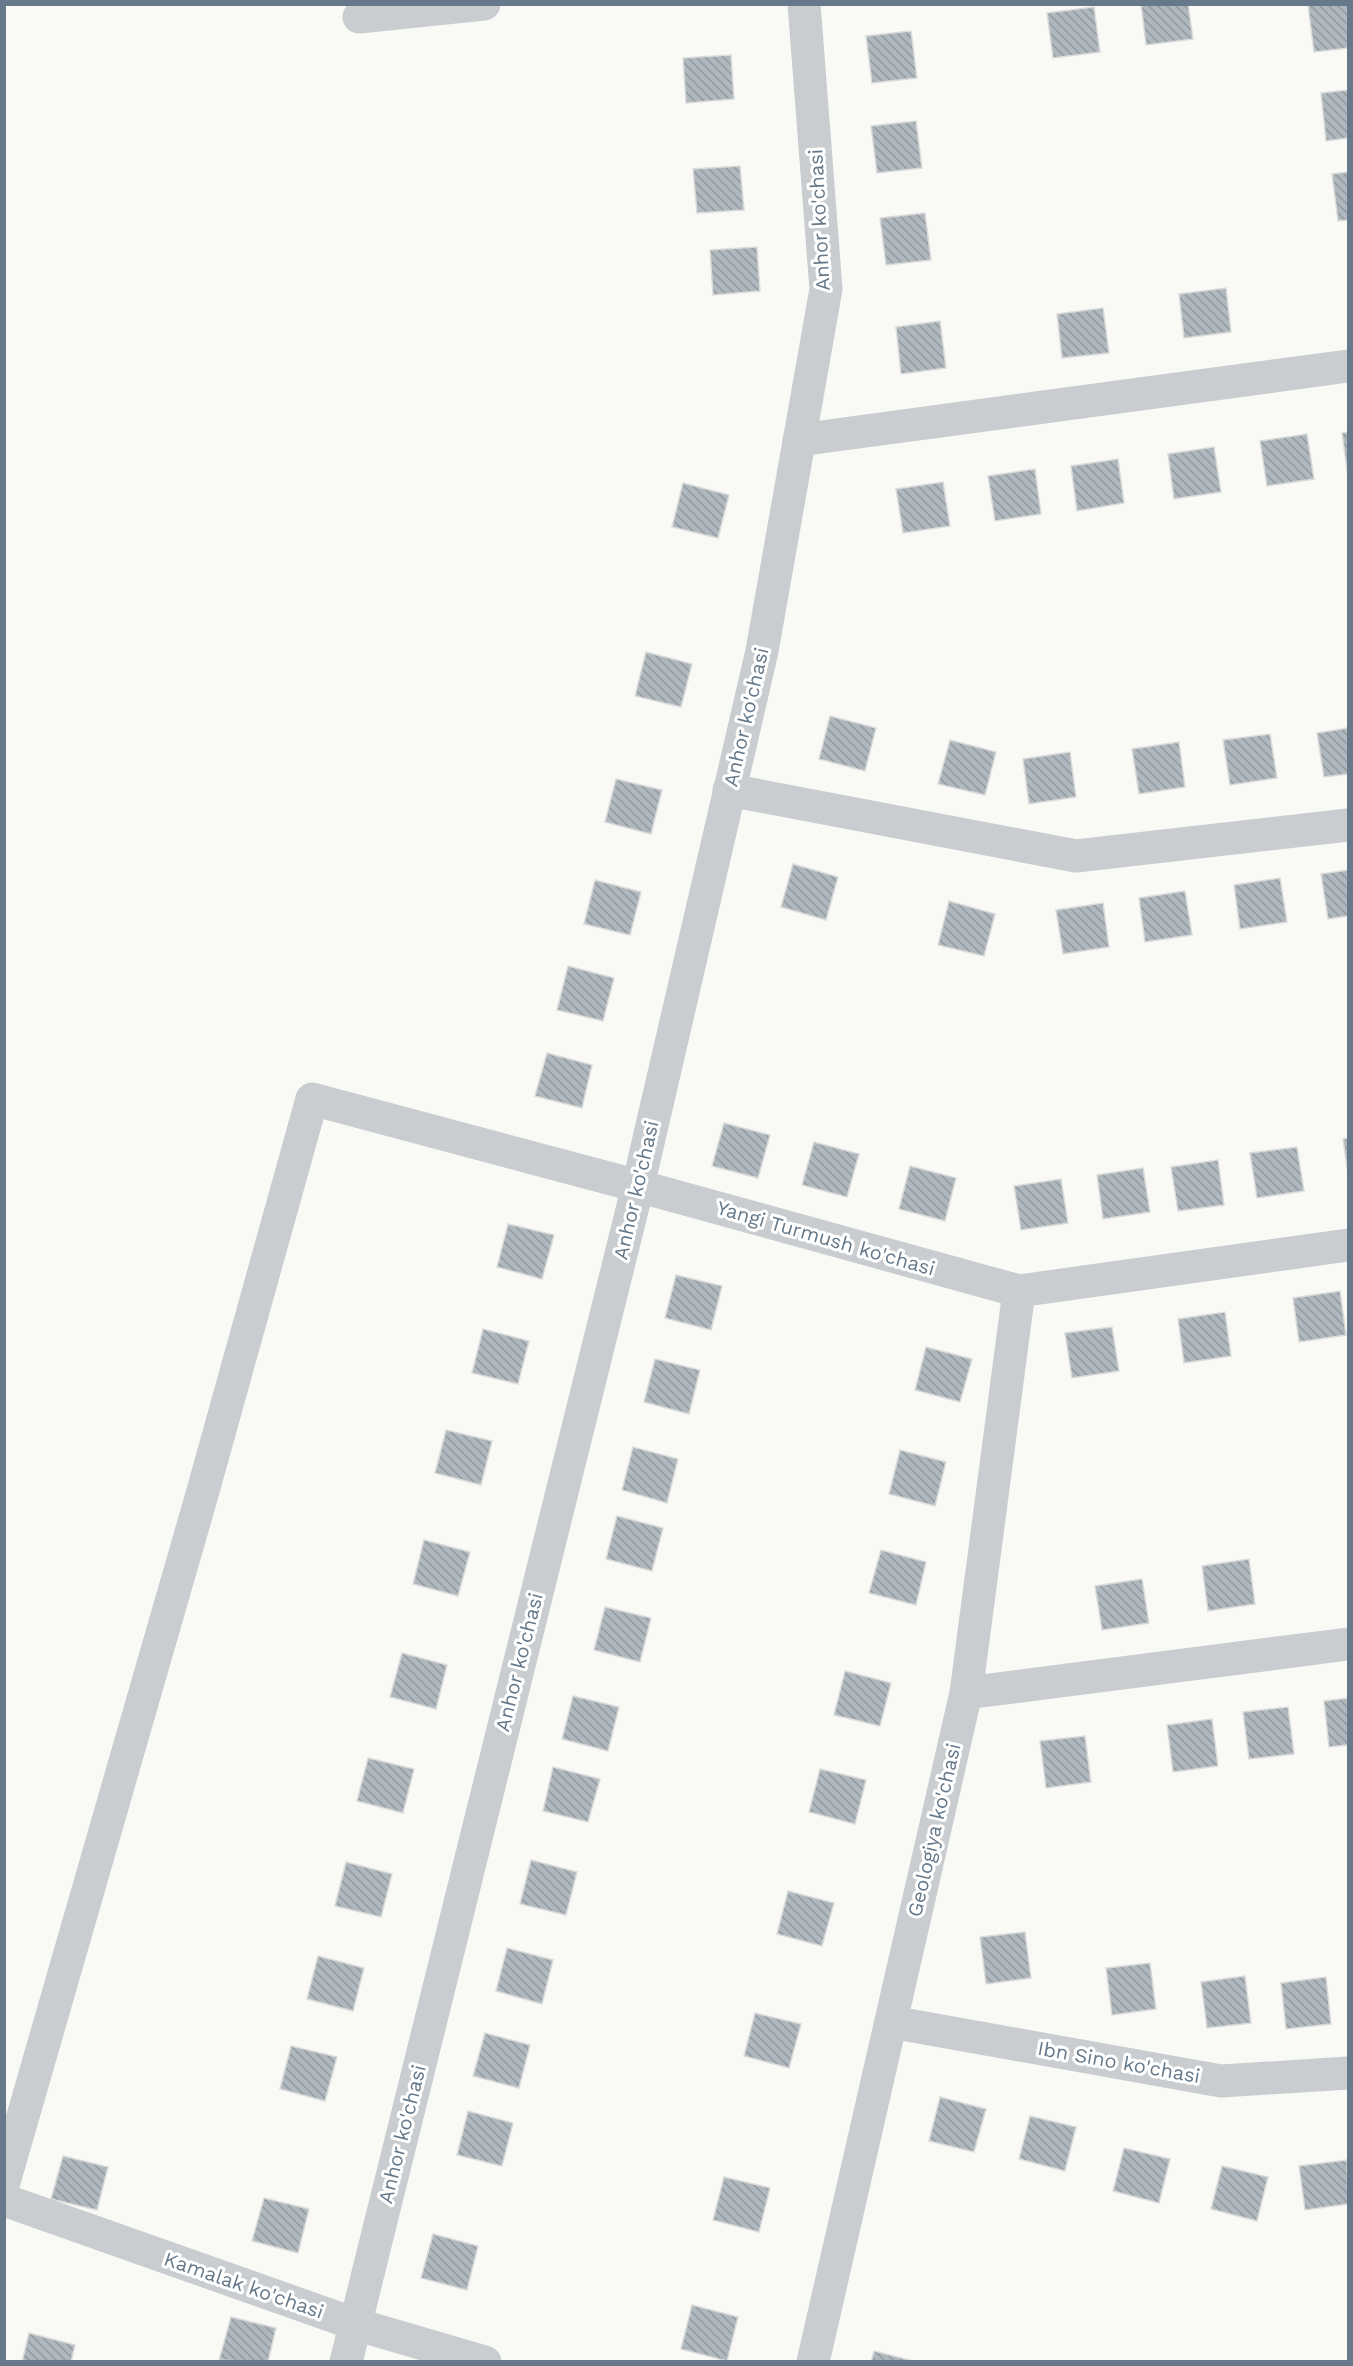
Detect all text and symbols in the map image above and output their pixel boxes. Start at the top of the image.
street label: Anhor ko'chasi [803,148,835,292]
street label: Anhor ko'chasi [718,645,774,789]
street label: Anhor ko'chasi [608,1118,664,1262]
street label: Yangi Turmush ko'chasi [714,1195,938,1281]
street label: Anhor ko'chasi [490,1590,548,1734]
street label: Geologiya ko'chasi [902,1741,966,1919]
street label: Ibn Sino ko'chasi [1036,2036,1202,2088]
street label: Anhor ko'chasi [373,2062,431,2206]
street label: Kamalak ko'chasi [161,2246,327,2324]

